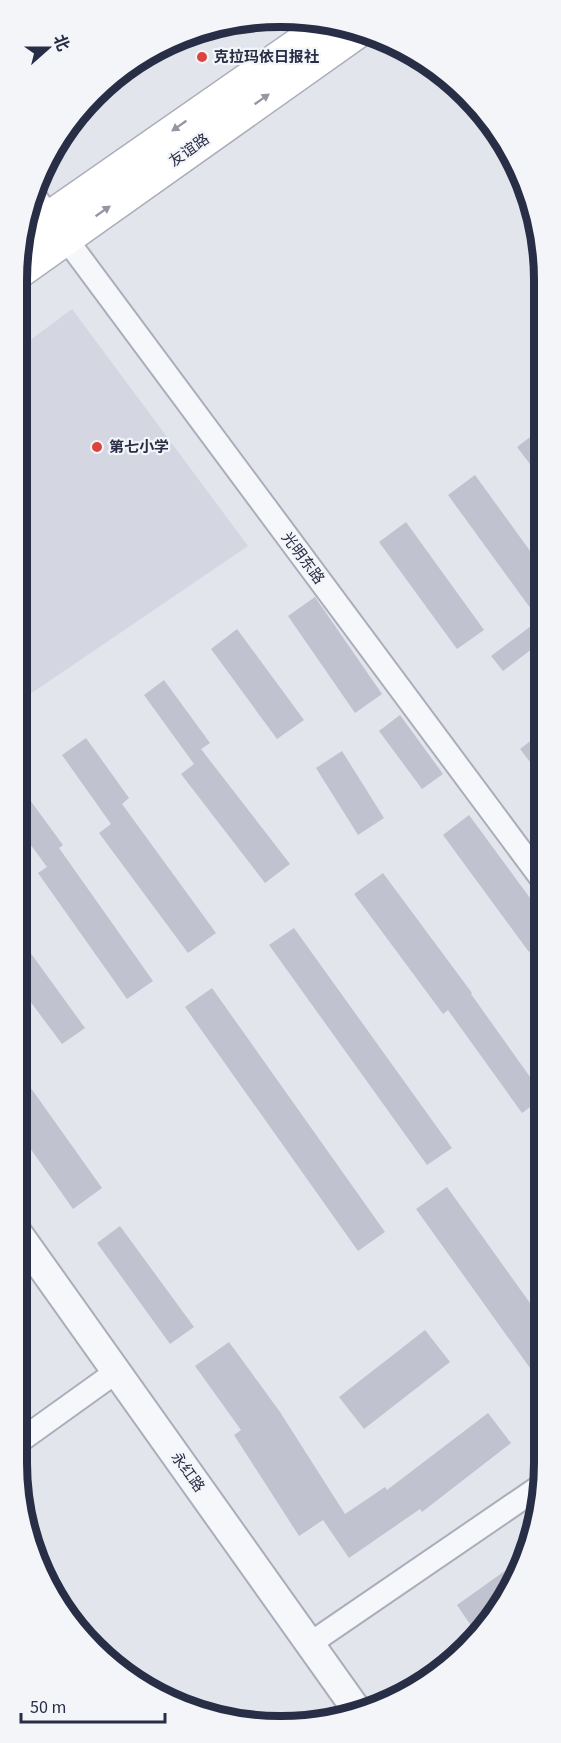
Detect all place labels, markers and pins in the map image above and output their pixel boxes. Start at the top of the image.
place label: 克拉玛依日报社 [214,47,319,68]
marker: 克拉玛依日报社 [195,50,209,64]
place label: 第七小学 [109,437,169,458]
marker: 第七小学 [90,440,104,454]

